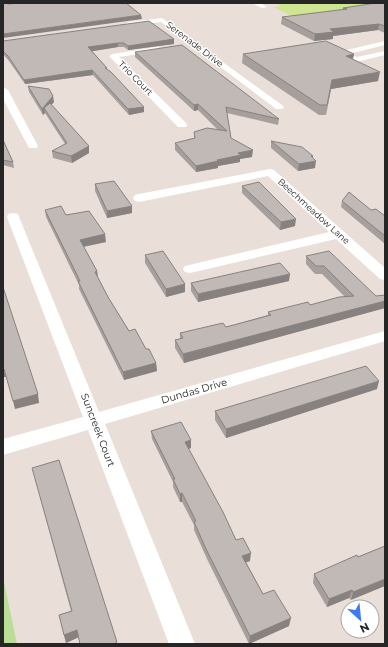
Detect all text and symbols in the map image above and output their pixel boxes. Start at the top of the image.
street label: Serenade Drive [164,19,226,69]
street label: Trio Court [116,58,156,98]
street label: Beechmeadow Lane [276,176,353,247]
street label: Dundas Drive [159,375,229,407]
street label: Suncreek Court [78,391,118,469]
north arrow [340,599,380,639]
text: N [357,620,372,636]

